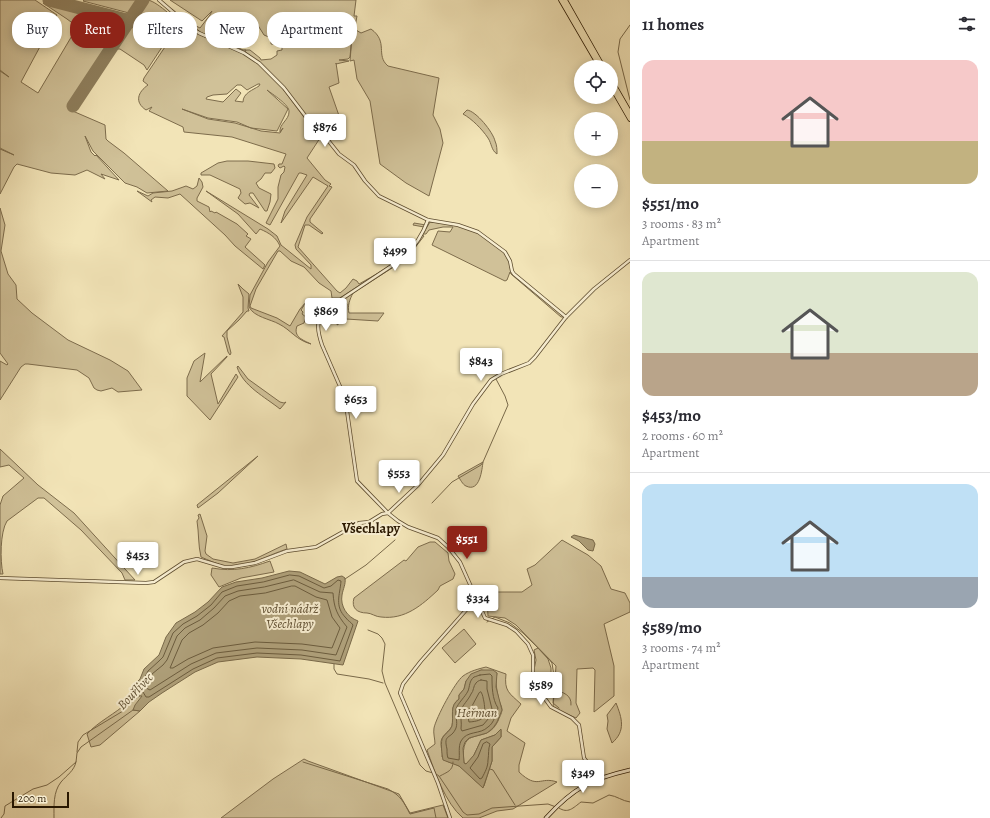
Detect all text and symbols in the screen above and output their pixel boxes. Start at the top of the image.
chip: Buy [12,12,62,48]
chip: Rent [70,12,125,48]
chip: Filters [133,12,197,48]
chip: New [205,12,259,48]
chip: Apartment [267,12,357,48]
text: 11 homes [642,13,704,36]
icon: filters [956,13,978,35]
map controls [574,60,618,208]
button: locate [574,60,618,104]
icon: home [774,86,846,158]
button: + [574,112,618,156]
pin: $876 [301,114,349,148]
text: $876 [313,118,337,135]
button: − [574,164,618,208]
text: $551/mo [642,192,699,215]
text: 3 rooms · 83 m² [642,215,721,232]
text: Apartment [642,232,700,249]
pin: $499 [371,238,419,272]
text: $499 [383,242,407,259]
pin: $869 [302,298,350,332]
icon: home [774,298,846,370]
text: $869 [314,302,338,319]
pin: $843 [457,348,505,382]
text: $843 [469,352,493,369]
pin: $653 [332,386,380,420]
text: $653 [344,390,368,407]
text: $453/mo [642,404,701,427]
text: 2 rooms · 60 m² [642,427,723,444]
text: Apartment [642,444,700,461]
pin: $553 [375,460,423,494]
text: $553 [388,464,410,481]
icon: home [774,510,846,582]
district label: Všechlapy [341,519,400,538]
pin: $551 [443,526,491,560]
text: $551 [456,530,478,547]
pin: $453 [114,542,162,576]
text: $453 [126,546,150,563]
pin: $334 [454,585,502,619]
text: $334 [466,589,490,606]
water label: vodní nádrž Všechlapy [262,600,319,632]
text: $589/mo [642,616,702,639]
text: 3 rooms · 74 m² [642,639,721,656]
text: Apartment [642,656,700,673]
water label: Bouřlivec [113,669,157,713]
pin: $589 [517,672,565,706]
text: $589 [529,676,553,693]
water label: Heřman [457,704,497,721]
pin: $349 [559,760,607,794]
text: $349 [571,764,595,781]
scale bar [12,790,69,809]
text: 200 m [18,791,46,806]

